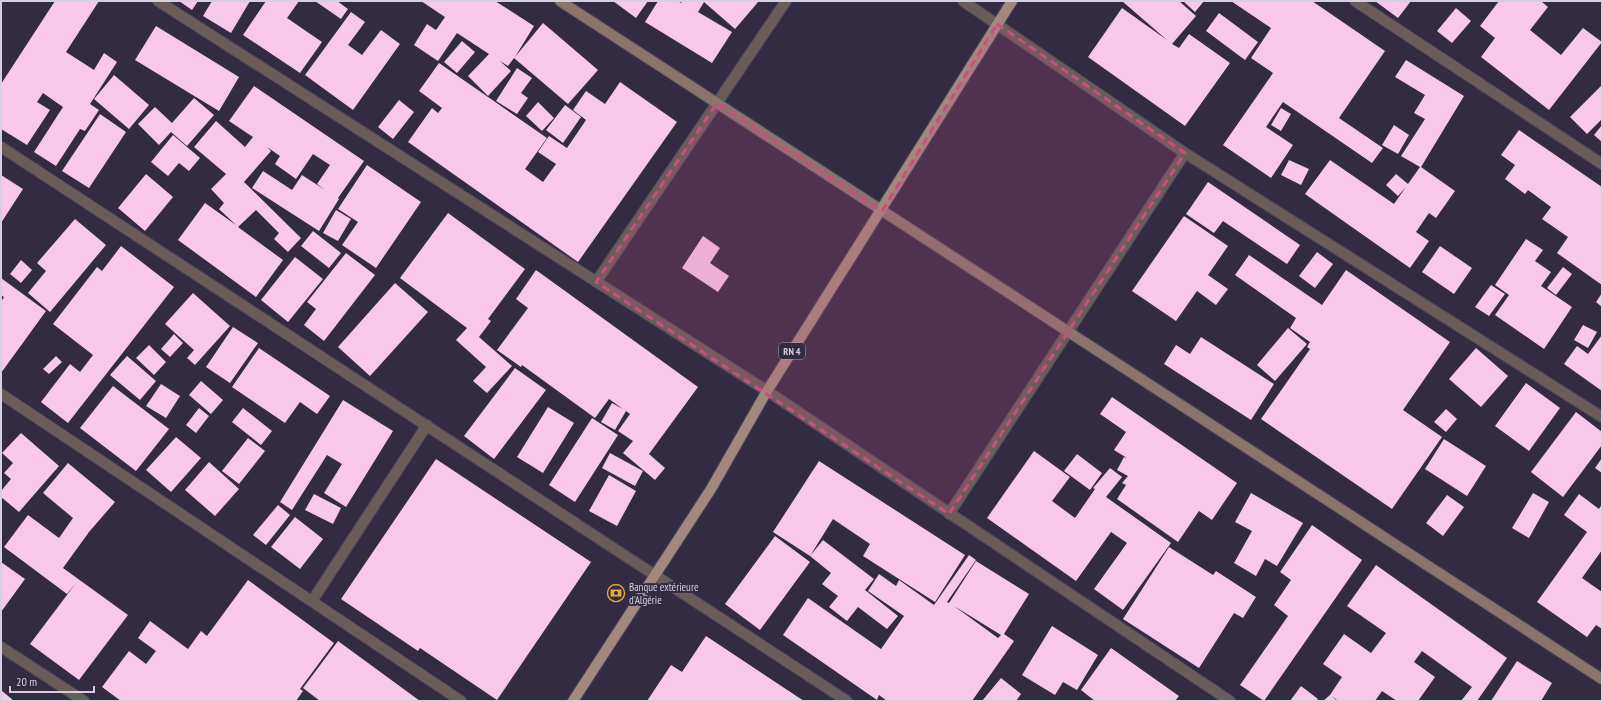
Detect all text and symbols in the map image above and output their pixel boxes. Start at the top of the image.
road number: RN 4 [779,343,805,359]
place label: Banque extérieure d'Algérie [629,580,699,607]
bank icon: Banque extérieure d'Algérie [606,583,626,603]
scale bar [10,668,94,694]
text: 20 m [16,674,37,689]

